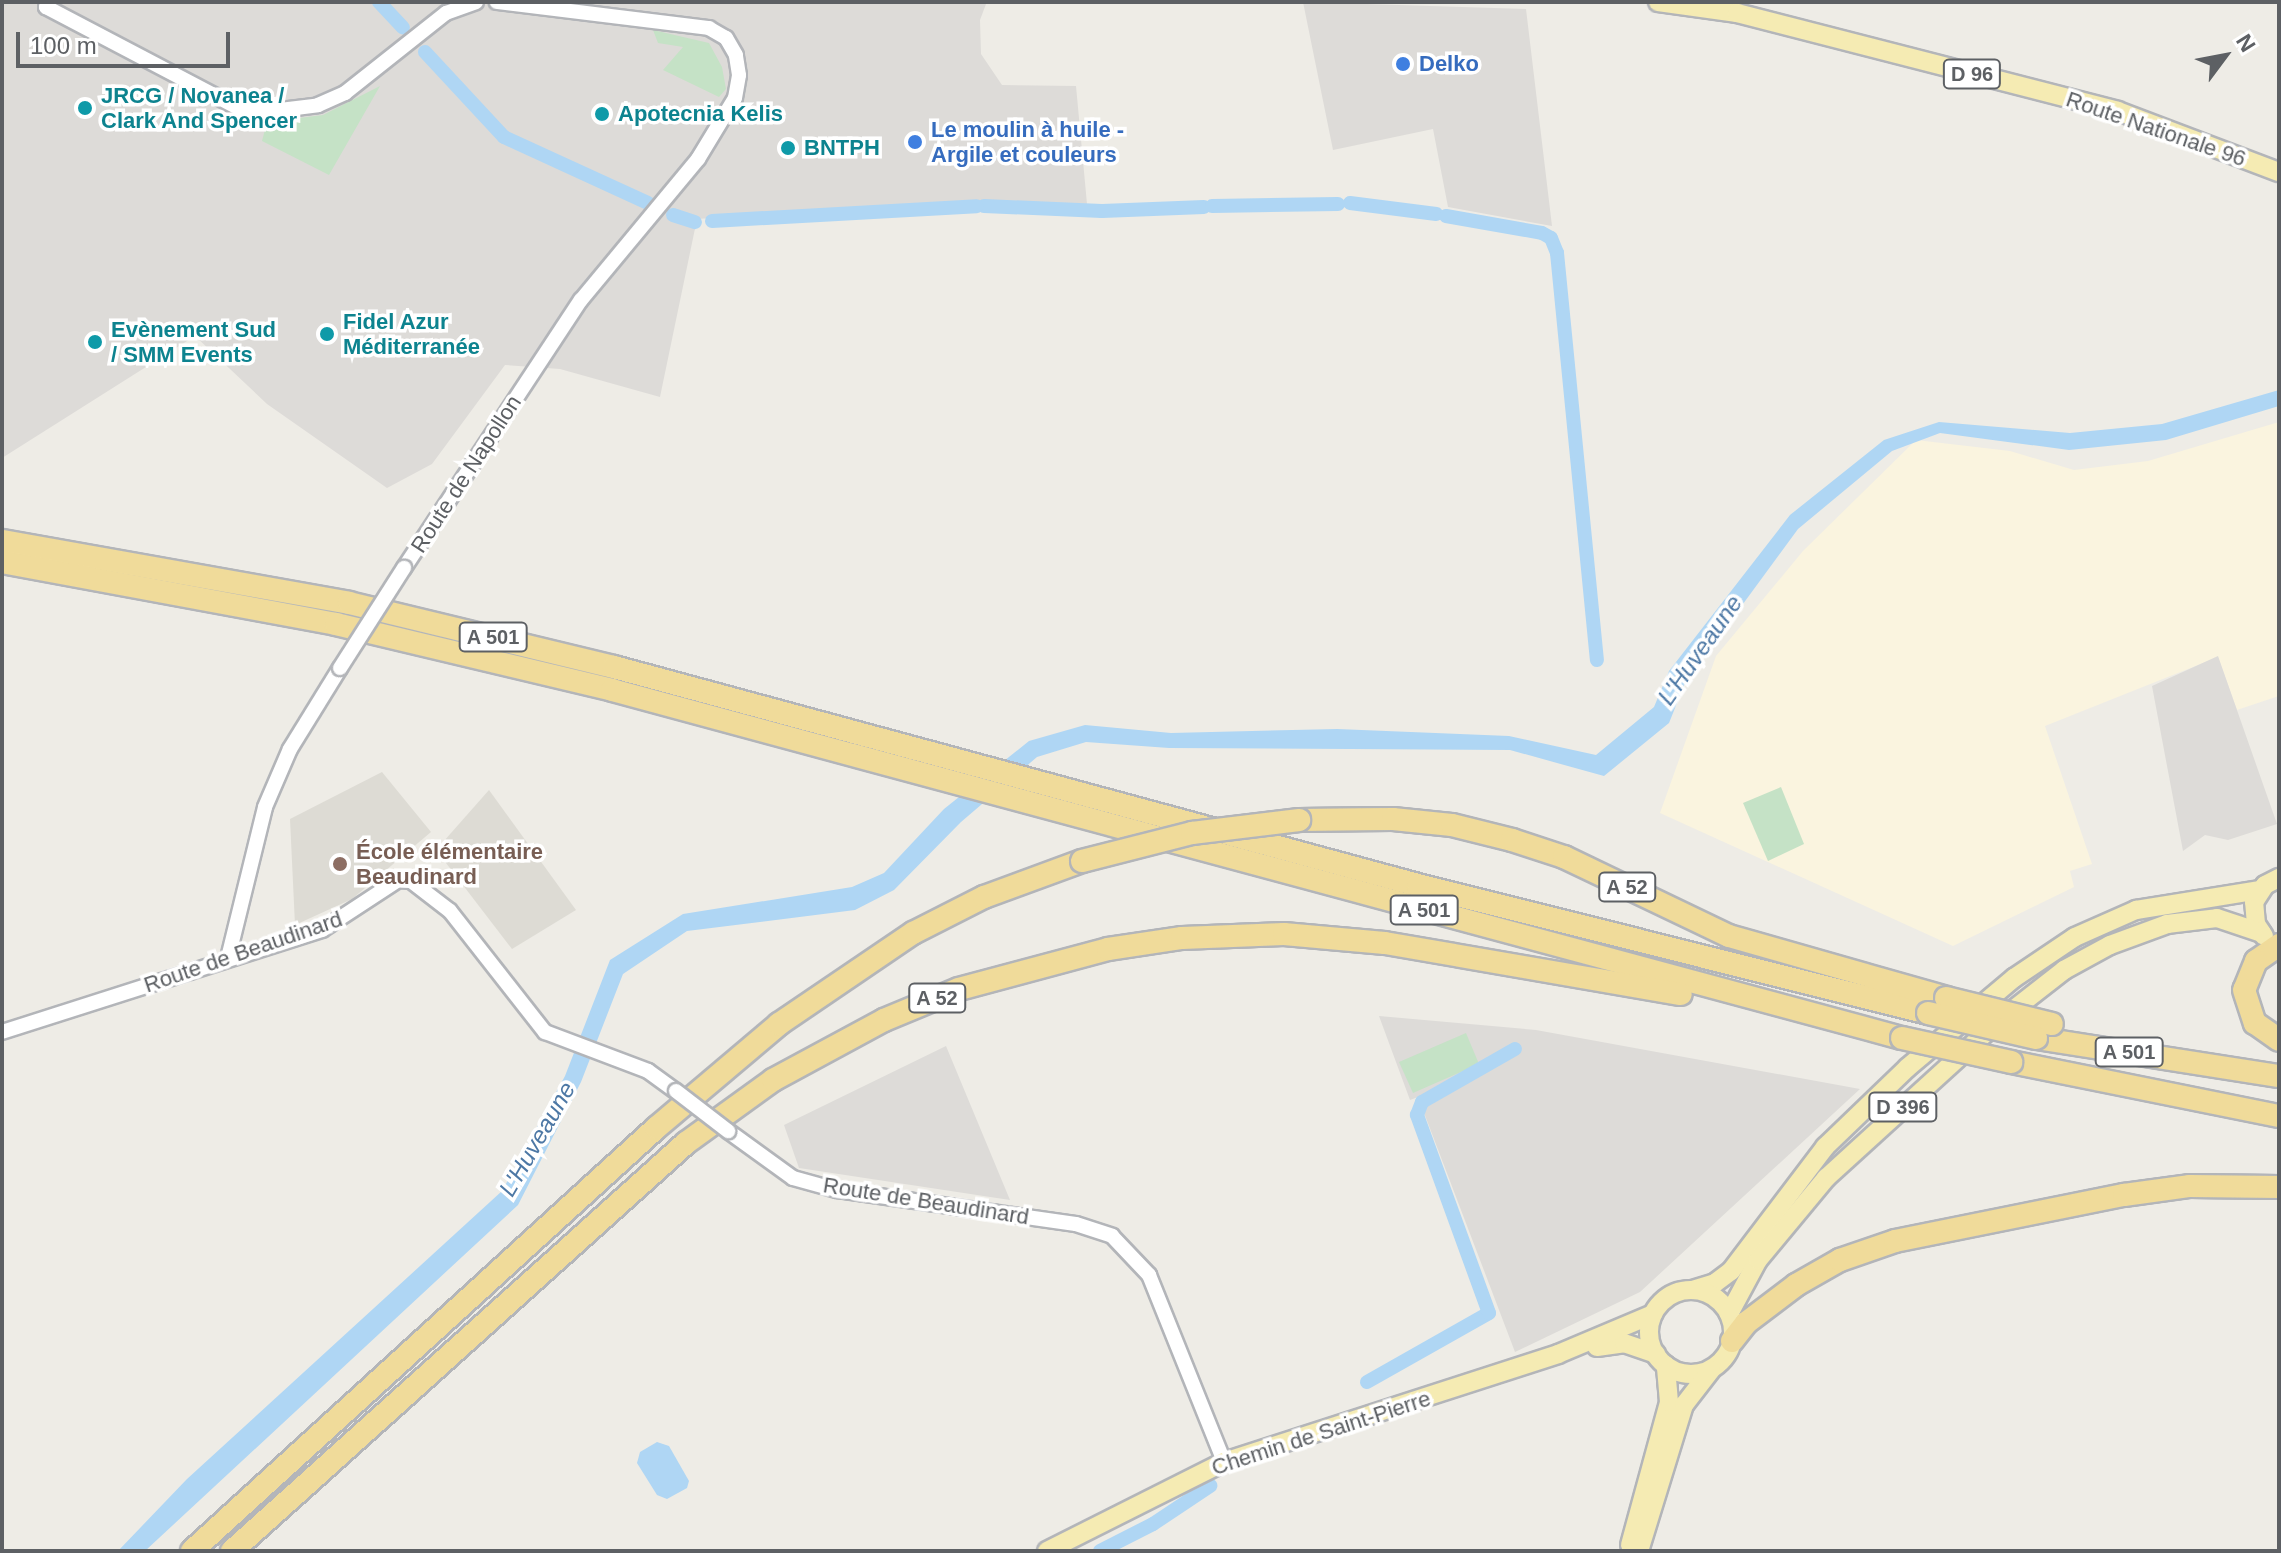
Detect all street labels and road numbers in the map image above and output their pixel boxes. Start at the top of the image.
road number: D 96 [1942,58,2002,90]
street label: Route Nationale 96 [2063,86,2249,172]
street label: Route de Napollon [405,390,527,558]
road number: A 501 [457,621,529,653]
road number: A 52 [1597,871,1657,903]
road number: A 501 [1388,894,1460,926]
street label: Route de Beaudinard [140,906,346,998]
road number: A 52 [907,982,967,1014]
road number: A 501 [2093,1036,2165,1068]
road number: D 396 [1867,1091,1939,1123]
street label: Route de Beaudinard [821,1172,1031,1230]
street label: Chemin de Saint-Pierre [1208,1385,1434,1481]

